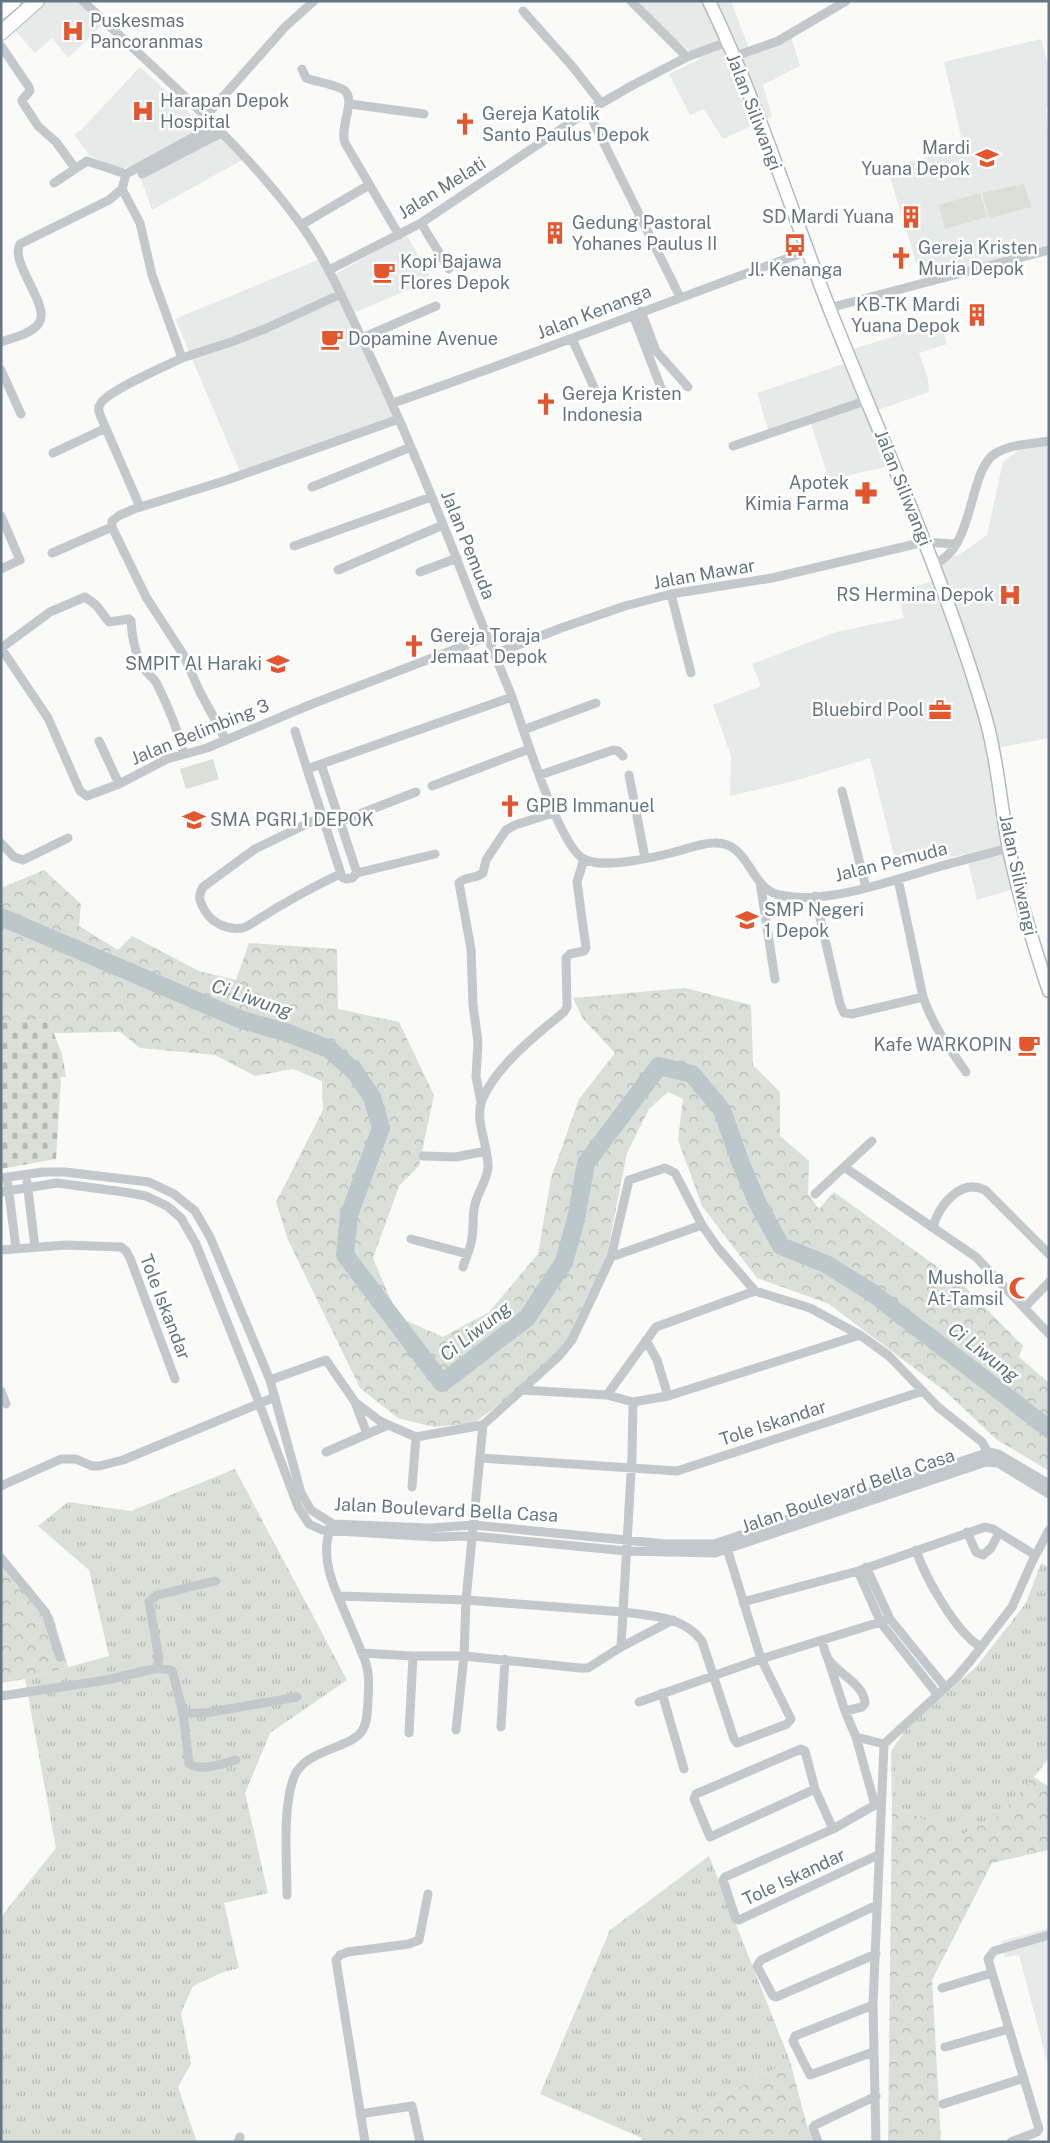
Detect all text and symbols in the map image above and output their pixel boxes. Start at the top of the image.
place label: Puskesmas Pancoranmas [90,10,203,52]
hospital icon: Puskesmas Pancoranmas [60,18,86,44]
street label: Jalan Siliwangi [723,50,786,173]
place label: Harapan Depok Hospital [160,90,289,132]
hospital icon: Harapan Depok Hospital [130,98,156,124]
place label: Gereja Katolik Santo Paulus Depok [482,103,650,145]
church icon: Gereja Katolik Santo Paulus Depok [452,111,478,137]
place label: Mardi Yuana Depok [861,137,970,179]
school or university icon: Mardi Yuana Depok [974,145,1000,171]
street label: Jalan Melati [394,152,489,223]
building icon: SD Mardi Yuana [898,204,924,230]
place label: SD Mardi Yuana [762,206,894,227]
place label: Gedung Pastoral Yohanes Paulus II [572,212,717,254]
building icon: Gedung Pastoral Yohanes Paulus II [542,220,568,246]
bus stop icon: Jl. Kenanga [782,232,808,258]
place label: Gereja Kristen Muria Depok [918,237,1038,279]
church icon: Gereja Kristen Muria Depok [888,245,914,271]
place label: Kopi Bajawa Flores Depok [400,251,510,293]
cafe icon: Kopi Bajawa Flores Depok [371,259,397,285]
place label: Jl. Kenanga [748,259,842,280]
street label: Jalan Kenanga [534,280,654,343]
place label: KB-TK Mardi Yuana Depok [851,294,960,336]
building icon: KB-TK Mardi Yuana Depok [964,302,990,328]
cafe icon: Dopamine Avenue [319,326,345,352]
place label: Dopamine Avenue [348,328,498,349]
place label: Gereja Kristen Indonesia [562,383,682,425]
church icon: Gereja Kristen Indonesia [533,391,559,417]
street label: Jalan Siliwangi [871,427,936,549]
place label: Apotek Kimia Farma [745,472,849,514]
pharmacy icon: Apotek Kimia Farma [853,480,879,506]
street label: Jalan Pemuda [437,487,500,602]
street label: Jalan Mawar [651,554,757,593]
hospital icon: RS Hermina Depok [997,582,1023,608]
place label: RS Hermina Depok [836,584,994,605]
place label: Gereja Toraja Jemaat Depok [430,625,547,667]
church icon: Gereja Toraja Jemaat Depok [401,633,427,659]
school or university icon: SMPIT Al Haraki [265,651,291,677]
place label: SMPIT Al Haraki [125,653,262,674]
street label: Jalan Belimbing 3 [128,694,272,769]
office icon: Bluebird Pool [927,697,953,723]
place label: Bluebird Pool [812,699,924,720]
church icon: GPIB Immanuel [497,793,523,819]
place label: GPIB Immanuel [526,795,655,816]
school or university icon: SMA PGRI 1 DEPOK [181,807,207,833]
place label: SMA PGRI 1 DEPOK [210,809,374,830]
street label: Jalan Siliwangi [995,812,1042,937]
street label: Jalan Pemuda [832,837,949,886]
place label: SMP Negeri 1 Depok [764,899,864,941]
school or university icon: SMP Negeri 1 Depok [734,907,760,933]
water label: Ci Liwung [209,974,296,1022]
cafe icon: Kafe WARKOPIN [1016,1032,1042,1058]
place label: Kafe WARKOPIN [873,1034,1012,1055]
street label: Tole Iskandar [136,1251,195,1362]
place label: Musholla At-Tamsil [927,1267,1004,1309]
mosque icon: Musholla At-Tamsil [1007,1275,1033,1301]
water label: Ci Liwung [435,1296,515,1366]
water label: Ci Liwung [944,1317,1024,1387]
street label: Tole Iskandar [717,1395,829,1450]
street label: Jalan Boulevard Bella Casa [738,1444,957,1537]
street label: Jalan Boulevard Bella Casa [334,1493,559,1526]
street label: Tole Iskandar [739,1844,849,1910]

